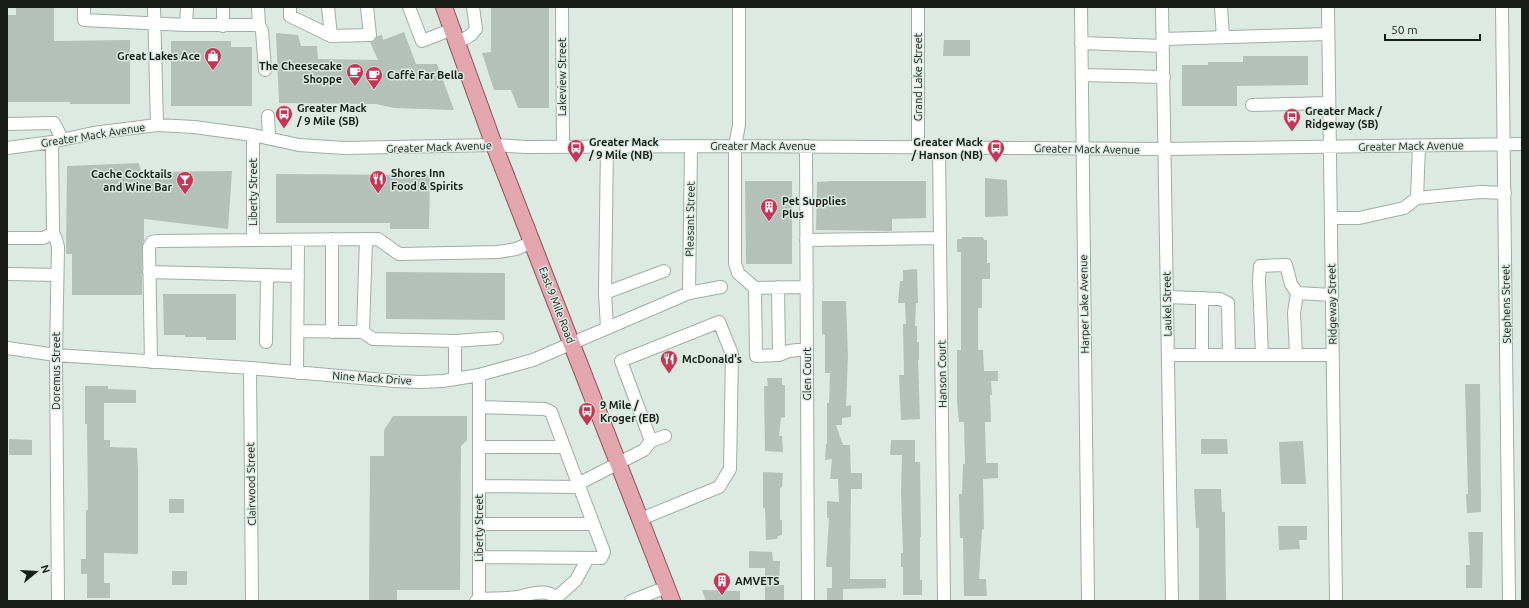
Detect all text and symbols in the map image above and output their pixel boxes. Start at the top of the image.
scale bar [1385,16,1480,42]
text: 50 m [1391,23,1418,36]
street label: Grand Lake Street [912,32,924,121]
street label: Lakeview Street [556,37,568,116]
shop icon: Great Lakes Ace [203,46,223,71]
place label: Great Lakes Ace [117,50,200,62]
place label: The Cheesecake Shoppe [259,60,342,85]
cafe icon: The Cheesecake Shoppe [345,62,365,87]
cafe icon: Caffè Far Bella [364,65,384,90]
place label: Caffè Far Bella [387,69,463,81]
place label: Greater Mack / 9 Mile (SB) [296,102,368,128]
bus stop icon: Greater Mack / 9 Mile (SB) [274,104,294,129]
place label: Greater Mack / Ridgeway (SB) [1305,105,1382,131]
bus stop icon: Greater Mack / Ridgeway (SB) [1282,107,1302,132]
street label: Greater Mack Avenue [40,121,146,149]
place label: Greater Mack / 9 Mile (NB) [588,136,660,162]
place label: Greater Mack / Hanson (NB) [911,136,984,162]
bus stop icon: Greater Mack / 9 Mile (NB) [566,138,586,163]
bus stop icon: Greater Mack / Hanson (NB) [986,138,1006,163]
street label: Greater Mack Avenue [386,139,492,155]
street label: Greater Mack Avenue [1358,139,1464,153]
street label: Greater Mack Avenue [710,140,816,152]
street label: Greater Mack Avenue [1034,142,1140,156]
street label: Liberty Street [247,157,259,226]
place label: Shores Inn Food & Spirits [391,167,463,192]
place label: Cache Cocktails and Wine Bar [91,168,172,193]
restaurant icon: Shores Inn Food & Spirits [368,169,388,194]
bar icon: Cache Cocktails and Wine Bar [175,170,195,195]
street label: Pleasant Street [683,181,697,257]
place label: Pet Supplies Plus [782,195,846,220]
building icon: Pet Supplies Plus [759,197,779,222]
street label: Harper Lake Avenue [1077,254,1091,354]
street label: Ridgeway Street [1325,263,1339,345]
street label: Stephens Street [1499,264,1513,344]
street label: East 9 Mile Road [537,265,577,345]
street label: Laukel Street [1160,271,1174,337]
street label: Doremus Street [50,331,62,410]
street label: Hanson Court [935,339,949,408]
street label: Glen Court [801,347,813,401]
restaurant icon: McDonald's [659,349,679,374]
place label: McDonald's [682,353,742,365]
street label: Nine Mack Drive [332,369,412,387]
place label: 9 Mile / Kroger (EB) [600,399,660,425]
bus stop icon: 9 Mile / Kroger (EB) [577,401,597,426]
street label: Clairwood Street [244,442,258,526]
street label: Liberty Street [473,493,485,562]
north arrow [16,552,56,592]
text: N [39,563,52,575]
building icon: AMVETS [712,571,732,596]
place label: AMVETS [735,575,780,587]

